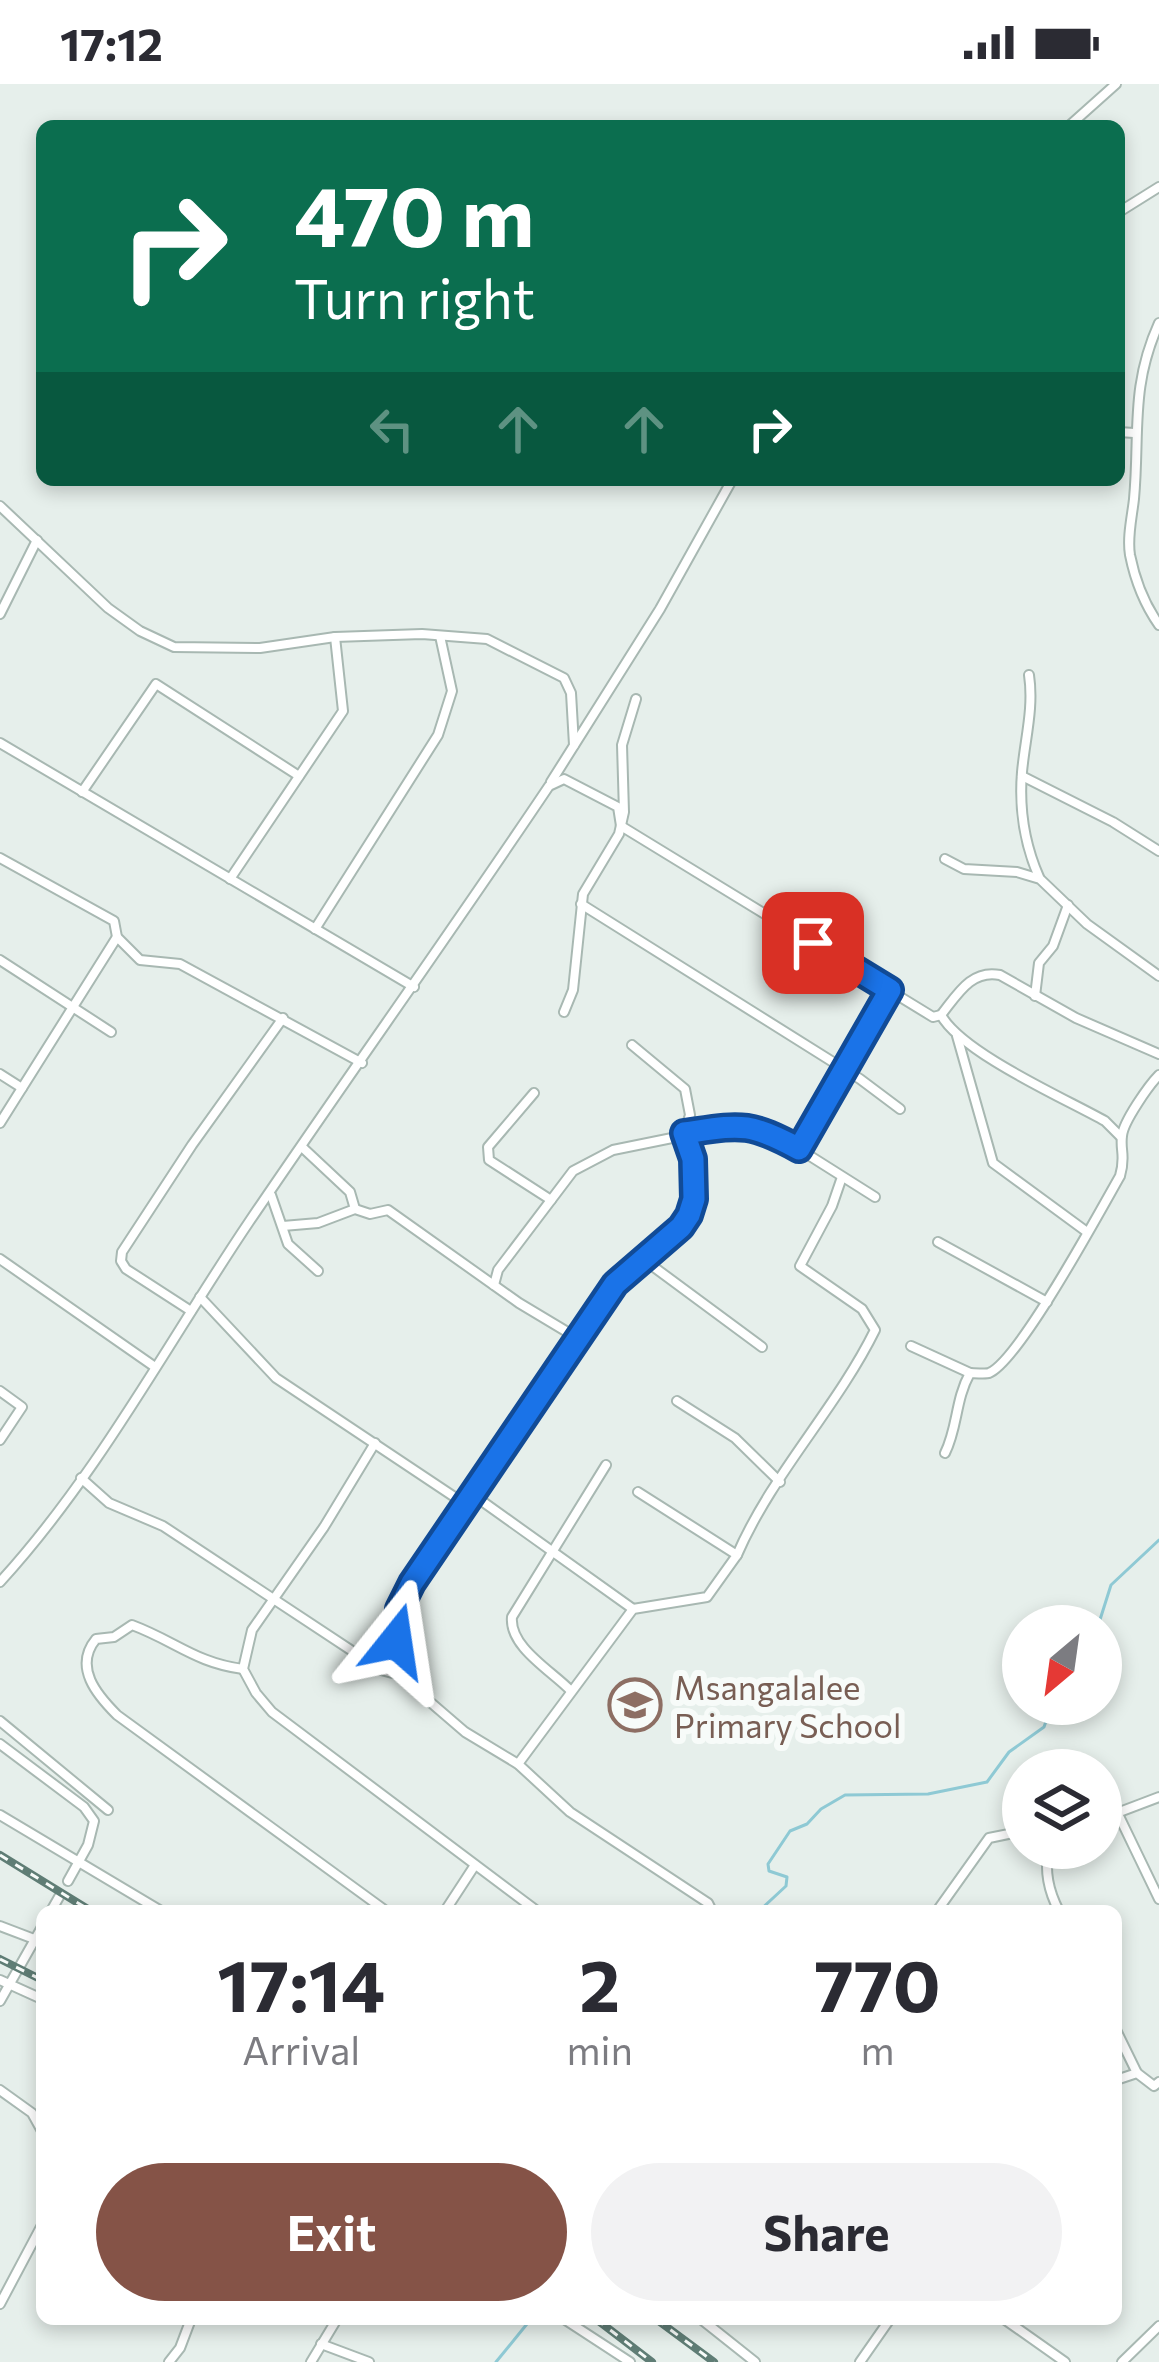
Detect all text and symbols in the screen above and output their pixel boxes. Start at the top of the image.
text: 17:12 [60,15,163,70]
text: 470 m [294,162,535,264]
icon: right [96,168,252,324]
text: Turn right [294,264,535,330]
icon: left [359,396,425,462]
icon: ahead [485,396,551,462]
icon: ahead [611,396,677,462]
icon: right [737,396,803,462]
pin [762,892,864,994]
icon: arrive [780,910,846,976]
position arrow [333,1578,459,1704]
north arrow [1002,1605,1122,1725]
map controls [1002,1605,1122,1869]
place label: Msangalalee Primary School [674,1666,901,1745]
school or university icon: Msangalalee Primary School [607,1677,663,1733]
button: layers [1002,1749,1122,1869]
text: 17:14 [217,1939,385,2027]
text: 2 [579,1939,620,2027]
text: 770 [814,1939,941,2027]
text: Arrival [242,2025,360,2073]
text: min [566,2025,633,2073]
text: m [860,2025,894,2073]
button: Exit [96,2163,567,2301]
button: Share [591,2163,1062,2301]

